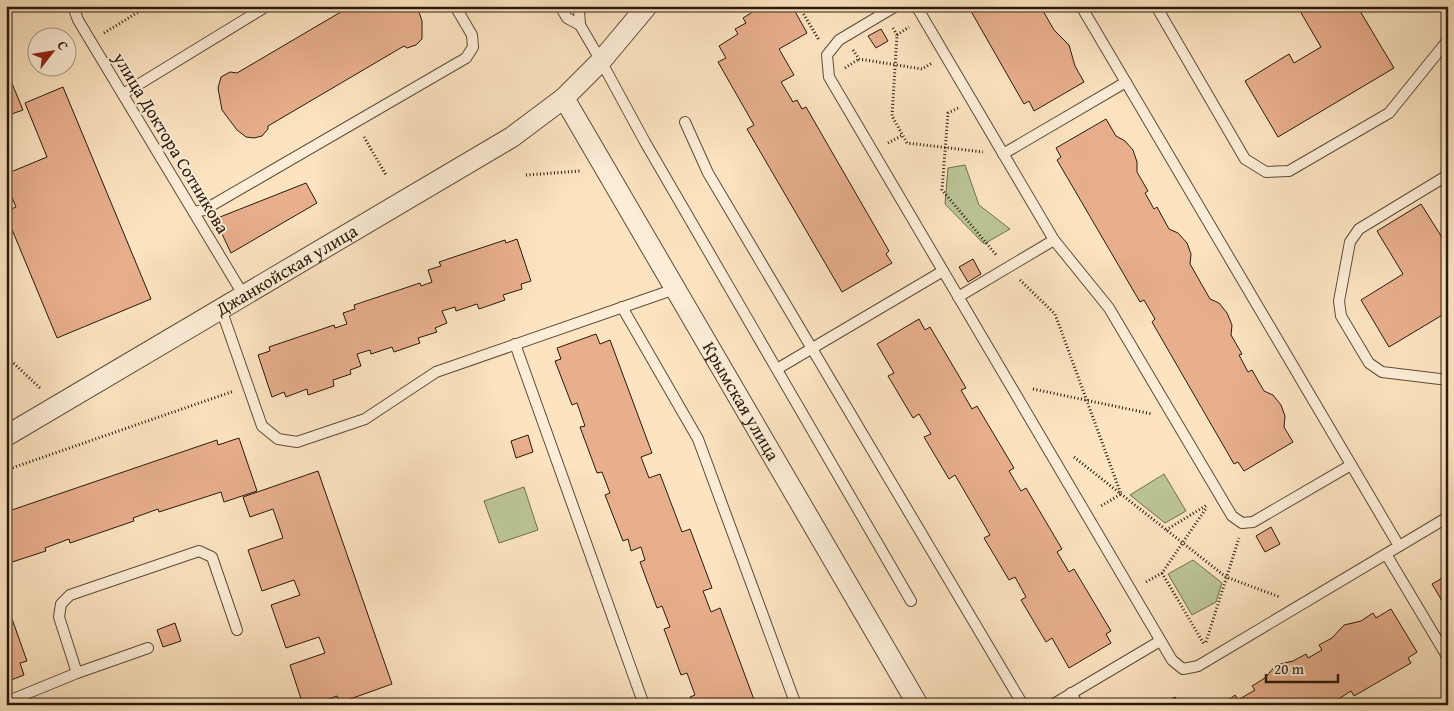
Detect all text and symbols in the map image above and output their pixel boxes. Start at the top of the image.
north arrow [28,28,78,78]
text: С [53,37,74,54]
street label: улица Доктора Сотникова [106,46,237,239]
street label: Джанкойская улица [209,217,363,323]
street label: Крымская улица [696,336,787,466]
scale bar [1266,651,1339,683]
text: 20 m [1274,658,1305,679]

